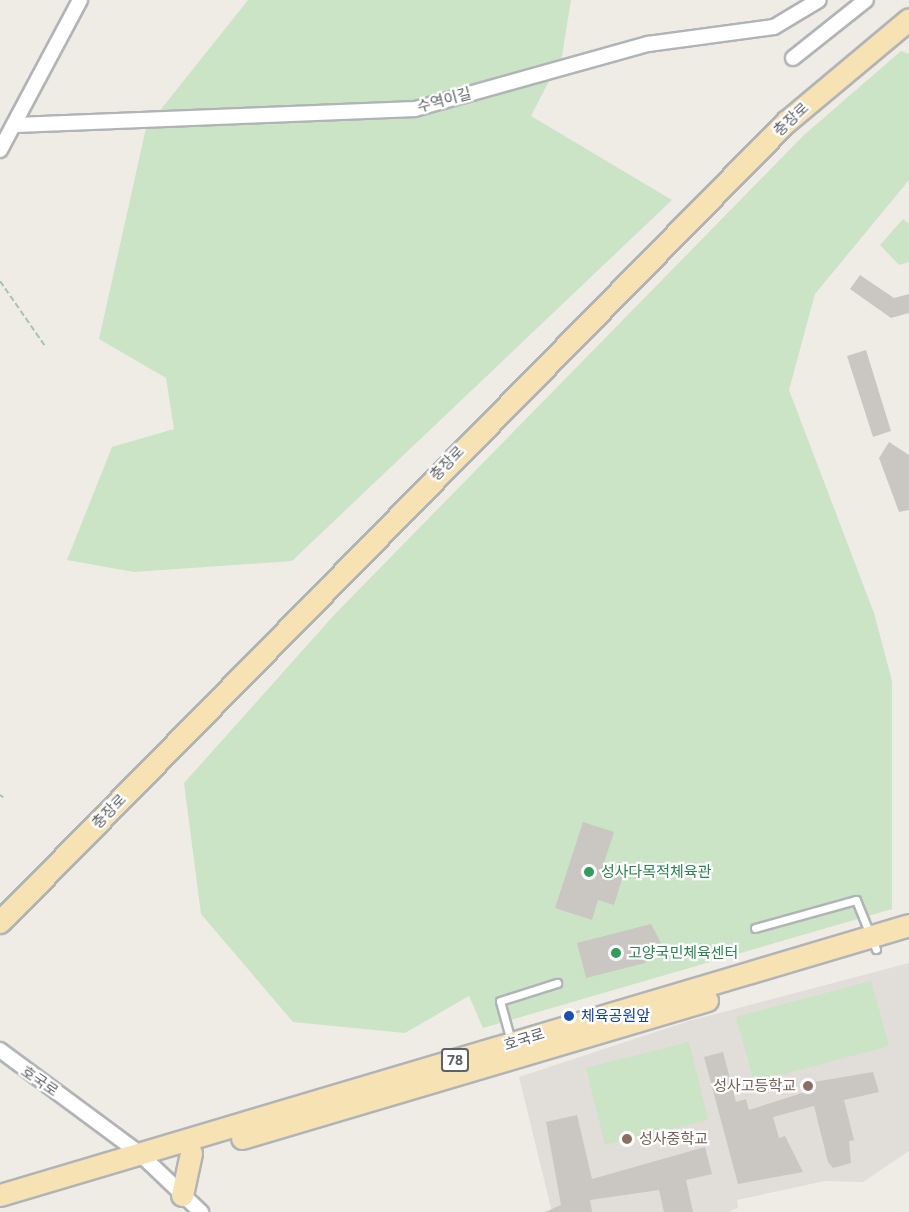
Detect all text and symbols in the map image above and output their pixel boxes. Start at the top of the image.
street label: 수역이길 [415,84,473,116]
street label: 충장로 [770,98,812,140]
street label: 충장로 [426,442,468,484]
street label: 충장로 [88,790,130,832]
place label: 성사다목적체육관 [601,863,711,881]
marker: 성사다목적체육관 [582,865,596,879]
place label: 고양국민체육센터 [628,944,738,962]
marker: 고양국민체육센터 [609,946,623,960]
place label: 체육공원앞 [581,1007,650,1025]
marker: 체육공원앞 [562,1009,576,1023]
street label: 호국로 [502,1024,546,1054]
road number: 78 [440,1049,470,1071]
street label: 호국로 [18,1062,62,1100]
place label: 성사고등학교 [713,1077,796,1095]
marker: 성사고등학교 [801,1079,815,1093]
place label: 성사중학교 [639,1130,708,1148]
marker: 성사중학교 [620,1132,634,1146]

